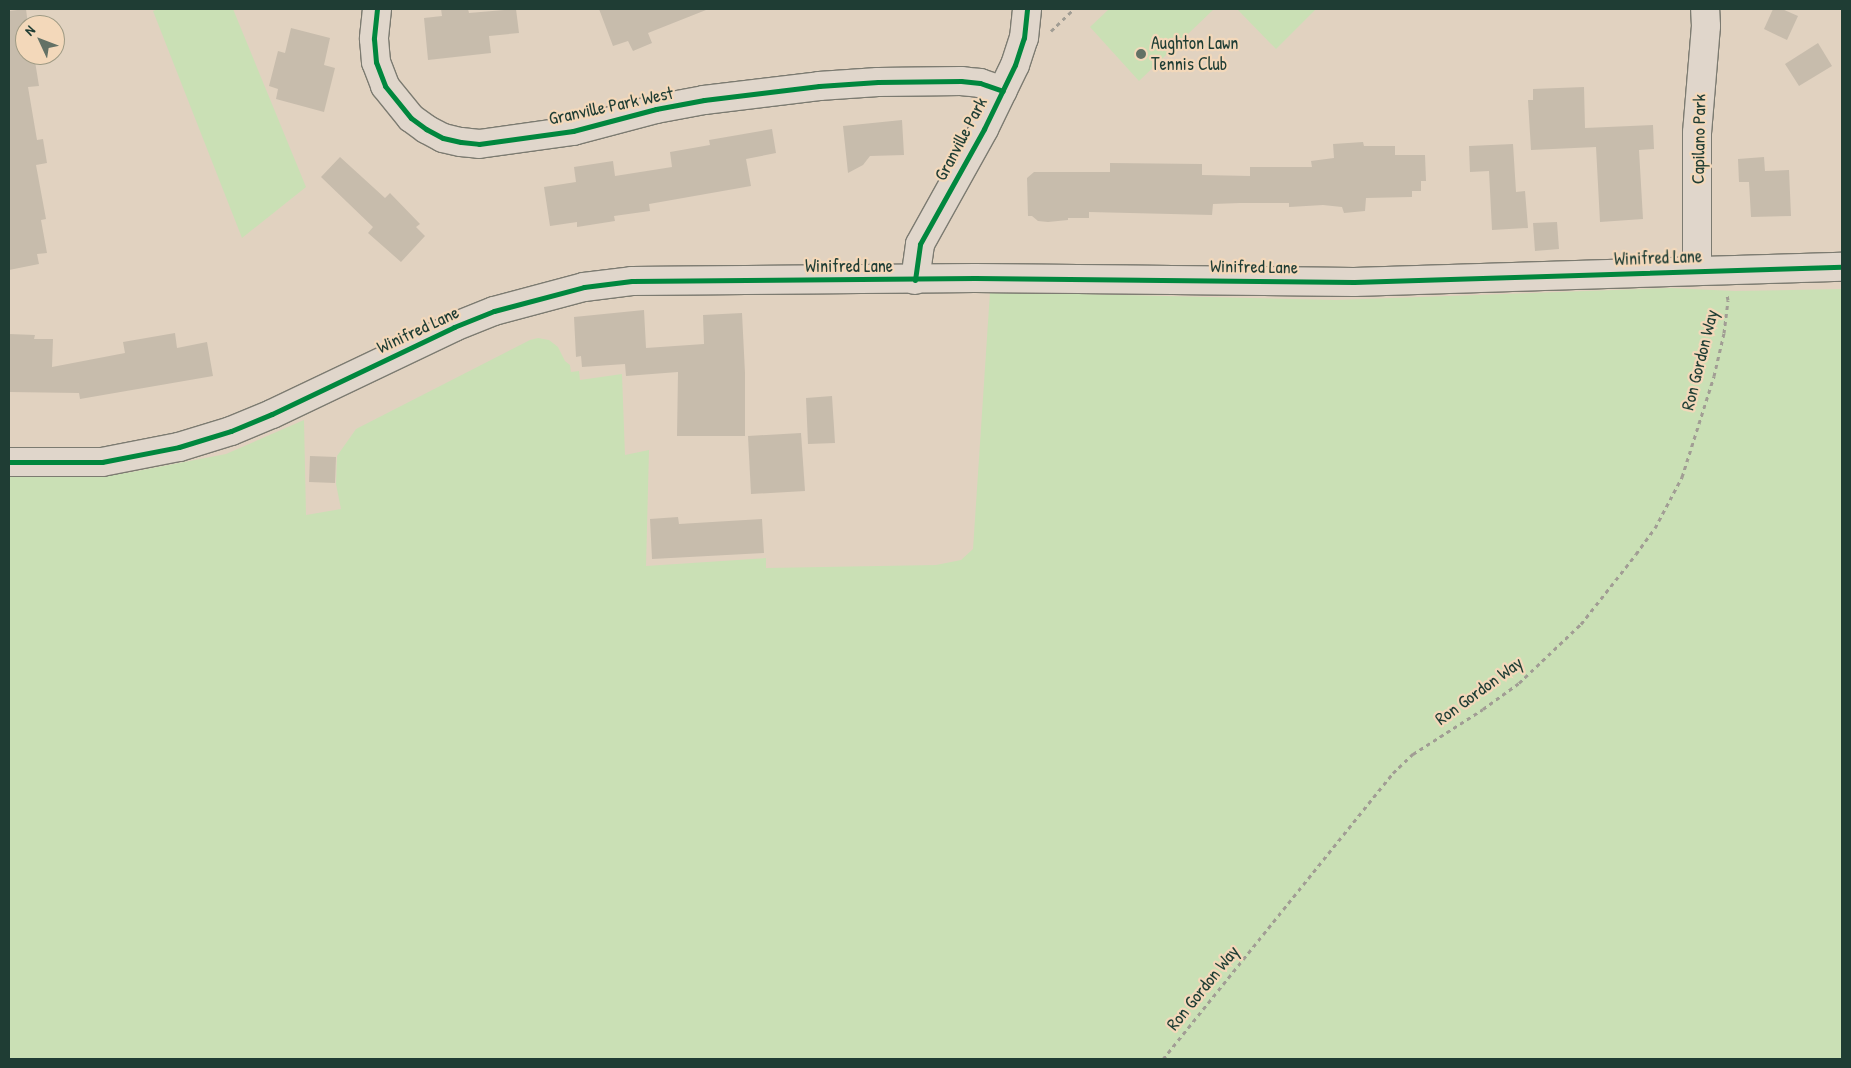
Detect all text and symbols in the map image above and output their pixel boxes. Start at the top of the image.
north arrow [15,15,65,65]
text: N [20,21,39,39]
place label: Aughton Lawn Tennis Club [1151,33,1238,76]
marker: Aughton Lawn Tennis Club [1135,48,1147,60]
street label: Granville Park West [547,82,675,130]
street label: Granville Park [930,94,992,184]
street label: Capilano Park [1687,94,1711,184]
street label: Winifred Lane [1614,246,1702,270]
street label: Winifred Lane [805,255,893,277]
street label: Winifred Lane [1210,255,1298,279]
street label: Winifred Lane [374,302,462,358]
street label: Ron Gordon Way [1677,307,1723,413]
street label: Ron Gordon Way [1431,652,1527,730]
street label: Ron Gordon Way [1162,941,1244,1035]

